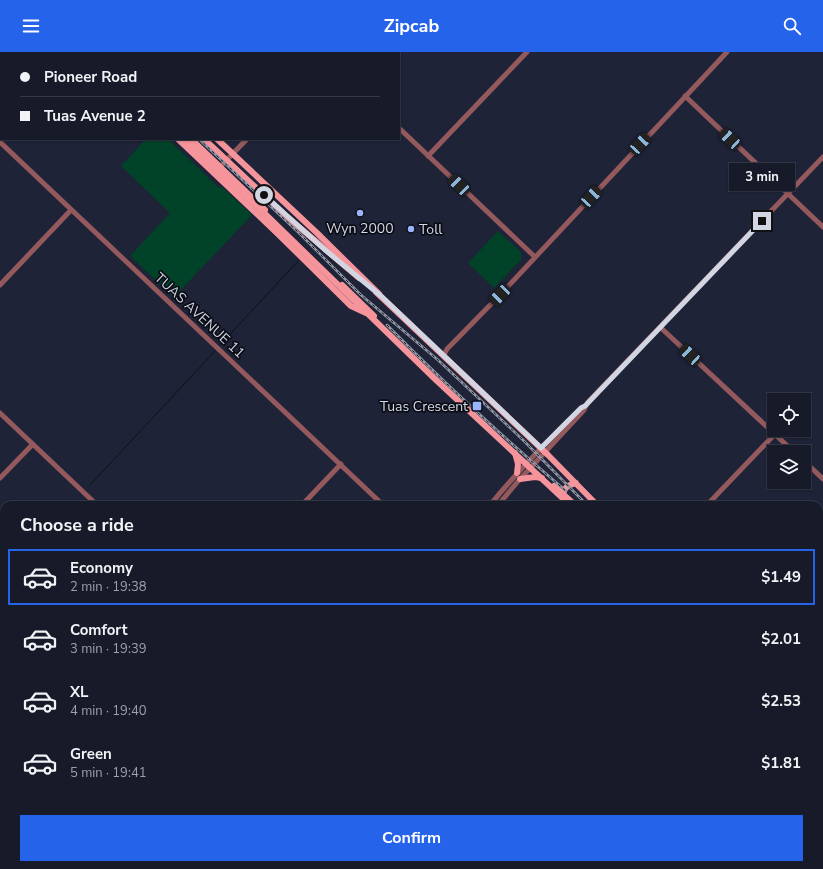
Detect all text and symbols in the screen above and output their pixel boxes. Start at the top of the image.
text: Zipcab [384,14,439,38]
icon: menu [20,15,42,37]
icon: search [781,15,803,37]
text: Pioneer Road [44,67,137,87]
text: Tuas Avenue 2 [44,106,146,126]
car [717,126,743,152]
car [627,131,653,157]
callout: 3 min [729,163,795,191]
text: 3 min [745,168,779,186]
car [446,172,472,198]
car [578,184,604,210]
route start [255,186,273,204]
marker: Wyn 2000 [355,208,365,218]
route end [753,212,771,230]
place label: Wyn 2000 [326,219,394,238]
place label: Toll [419,220,443,239]
marker: Toll [406,224,416,234]
street label: TUAS AVENUE 11 [150,268,249,362]
car [487,282,513,308]
car [677,342,703,368]
map controls [767,393,811,489]
button: locate [767,393,811,437]
place label: Tuas Crescent [380,397,468,416]
marker: Tuas Crescent [471,400,483,412]
button: layers [767,445,811,489]
text: Choose a ride [20,513,134,537]
text: Economy [70,558,133,578]
icon: car [22,559,58,595]
text: $1.49 [761,567,801,587]
text: 2 min · 19:38 [70,578,146,596]
text: Comfort [70,620,127,640]
icon: car [22,621,58,657]
text: $2.01 [761,629,801,649]
text: 3 min · 19:39 [70,640,146,658]
text: XL [70,682,89,702]
icon: car [22,683,58,719]
text: $2.53 [761,691,801,711]
text: 4 min · 19:40 [70,702,146,720]
text: Green [70,744,112,764]
icon: car [22,745,58,781]
text: $1.81 [761,753,801,773]
text: 5 min · 19:41 [70,764,146,782]
button: Confirm [20,815,803,861]

